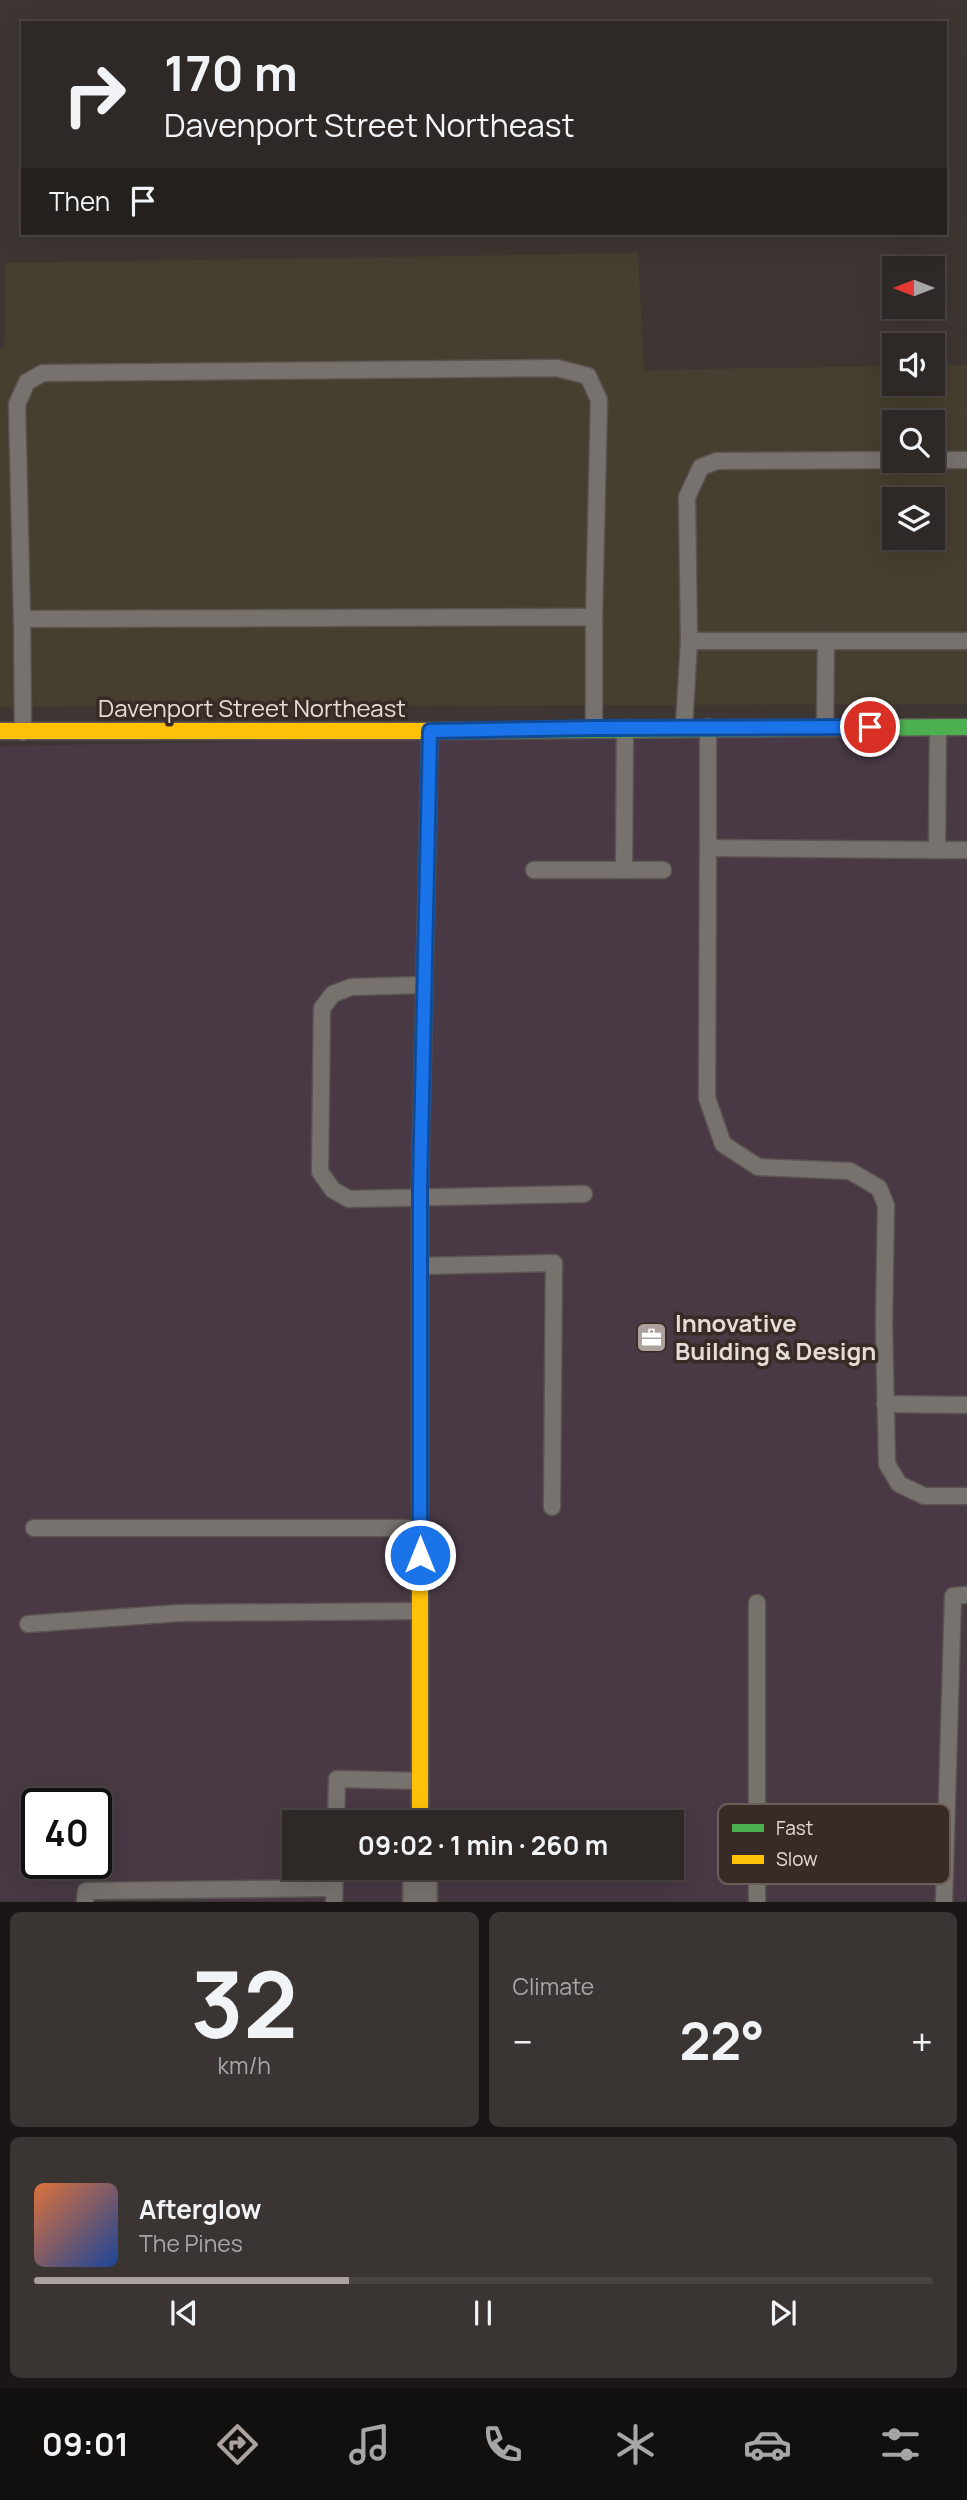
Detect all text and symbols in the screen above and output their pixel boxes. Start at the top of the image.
text: 170 m [164,39,298,106]
icon: right [49,49,140,140]
text: Davenport Street Northeast [164,103,574,147]
icon: arrive [124,182,162,220]
text: Then [49,183,110,219]
north arrow [882,256,945,318]
map controls [882,256,945,550]
button: sound [882,333,945,396]
button: search [882,410,945,473]
button: layers [882,487,945,550]
street label: Davenport Street Northeast [98,691,406,724]
pin [840,697,900,757]
icon: arrive [851,708,889,746]
place label: Innovative Building & Design [675,1306,876,1367]
office icon: Innovative Building & Design [635,1321,669,1355]
position arrow [383,1518,457,1592]
speed limit sign: 40 [21,1788,112,1879]
legend [718,1804,950,1884]
text: Fast [776,1815,813,1841]
text: 09:02 · 1 min · 260 m [358,1827,608,1863]
text: Slow [776,1846,818,1872]
text: 32 [191,1941,298,2065]
text: Climate [513,1970,594,2002]
text: 22° [679,2005,765,2076]
text: − [513,2015,533,2067]
text: + [911,2015,933,2067]
text: km/h [218,2049,271,2081]
text: Afterglow [139,2191,261,2227]
text: The Pines [139,2227,243,2259]
icon: previous [165,2294,203,2332]
icon: pause [464,2294,502,2332]
icon: next [764,2294,802,2332]
icon: directions [213,2420,262,2469]
icon: music [345,2420,394,2469]
icon: phone [478,2420,527,2469]
icon: climate [611,2420,660,2469]
icon: car [743,2420,792,2469]
icon: filters [876,2420,925,2469]
text: 09:01 [42,2422,129,2466]

